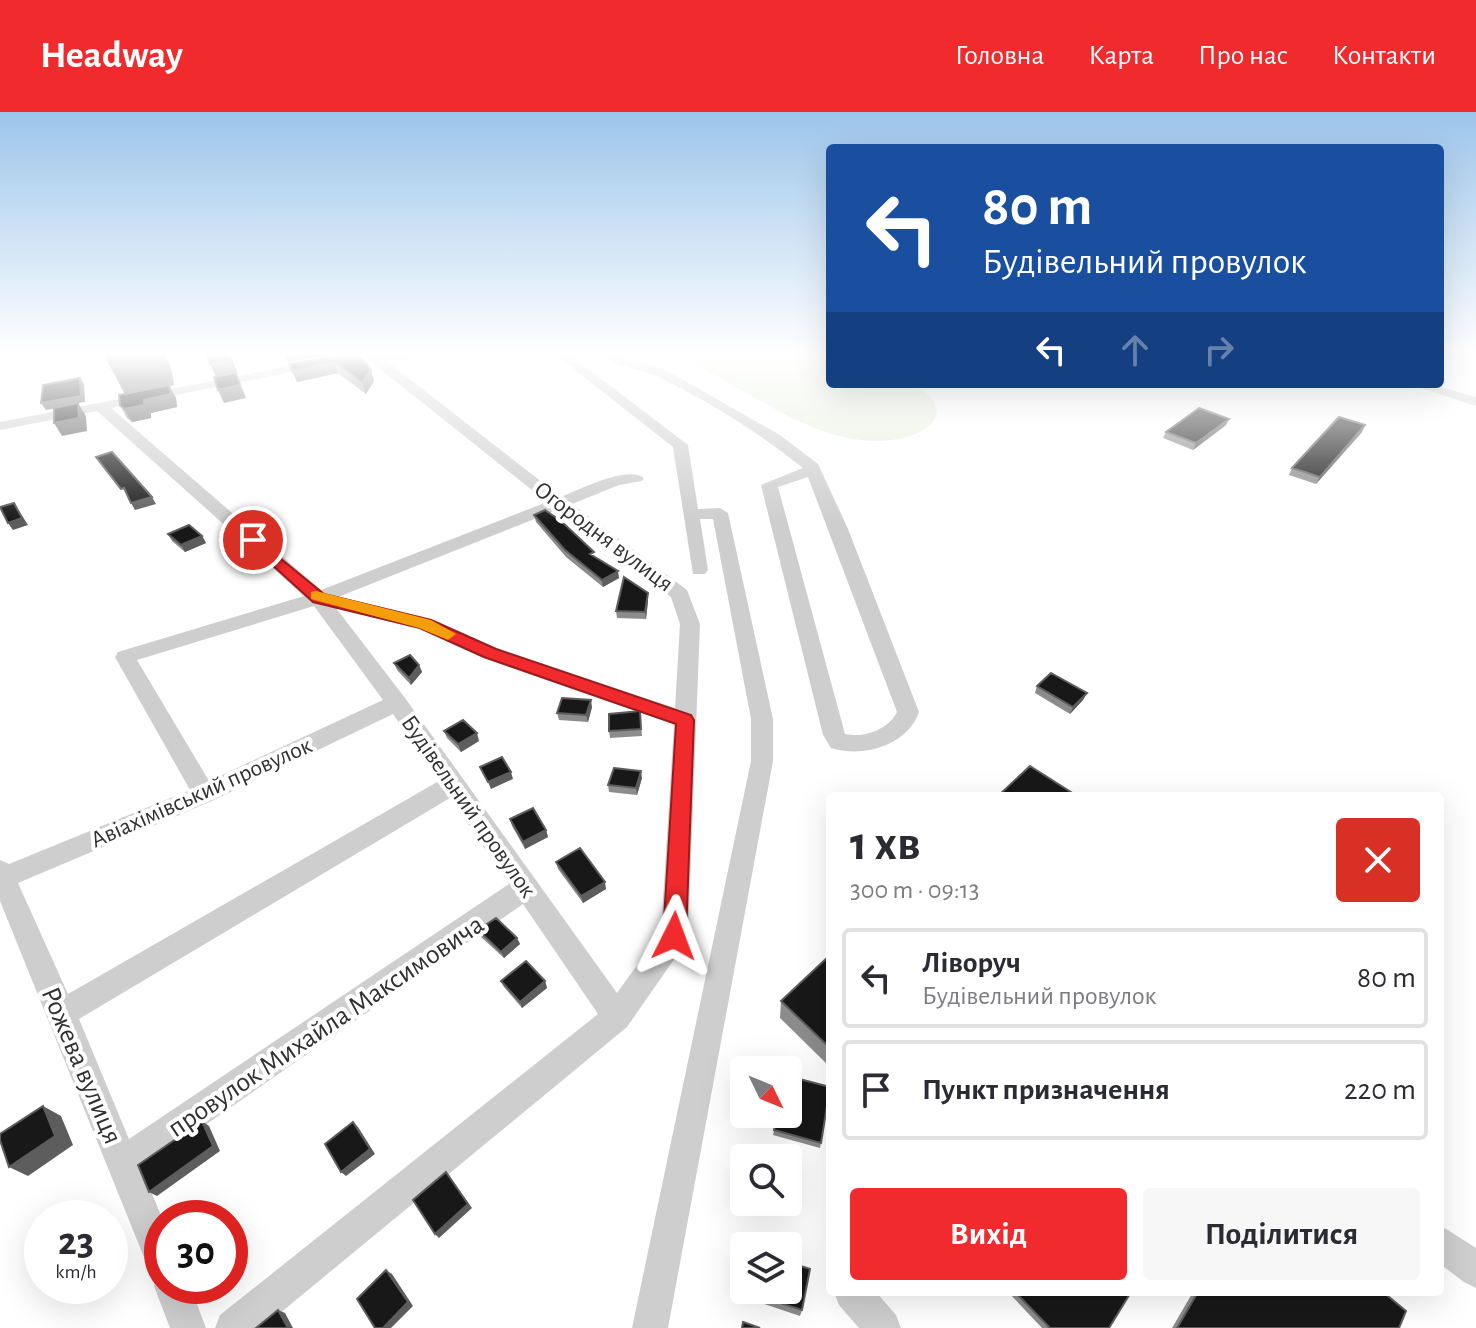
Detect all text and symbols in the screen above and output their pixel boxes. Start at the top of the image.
text: Headway [40,37,183,75]
text: Головна [955,42,1044,70]
text: Карта [1088,42,1154,70]
text: Про нас [1198,42,1288,70]
text: Контакти [1332,42,1436,70]
icon: left [850,176,954,280]
text: 80 m [982,179,1092,235]
text: Будівельний провулок [982,244,1306,280]
icon: left [1029,328,1073,372]
icon: ahead [1113,328,1157,372]
icon: right [1197,328,1241,372]
street label: Огородня вулиця [529,477,677,597]
pin [219,506,287,574]
icon: arrive [231,518,275,562]
street label: Будівельний провулок [396,711,540,902]
street label: Авіахімівський провулок [87,733,316,853]
button: close [1336,818,1420,902]
text: 1 хв [850,821,920,869]
text: 300 m · 09:13 [850,877,979,903]
position arrow [632,894,716,978]
street label: провулок Михайла Максимовича [163,910,489,1143]
text: Ліворуч [922,948,1021,978]
icon: left [854,956,898,1000]
text: 80 m [1357,963,1416,993]
street label: Рожева вулиця [36,983,127,1148]
text: Будівельний провулок [922,983,1156,1009]
north arrow [730,1056,802,1128]
map controls [730,1056,802,1304]
icon: arrive [854,1068,898,1112]
text: Пункт призначення [922,1075,1170,1105]
text: 220 m [1344,1075,1416,1105]
button: search [730,1144,802,1216]
button: Вихід [850,1188,1127,1280]
button: Поділитися [1143,1188,1420,1280]
speed limit sign: 30 [144,1200,248,1304]
text: 23 [58,1222,94,1262]
button: layers [730,1232,802,1304]
text: km/h [55,1262,97,1282]

